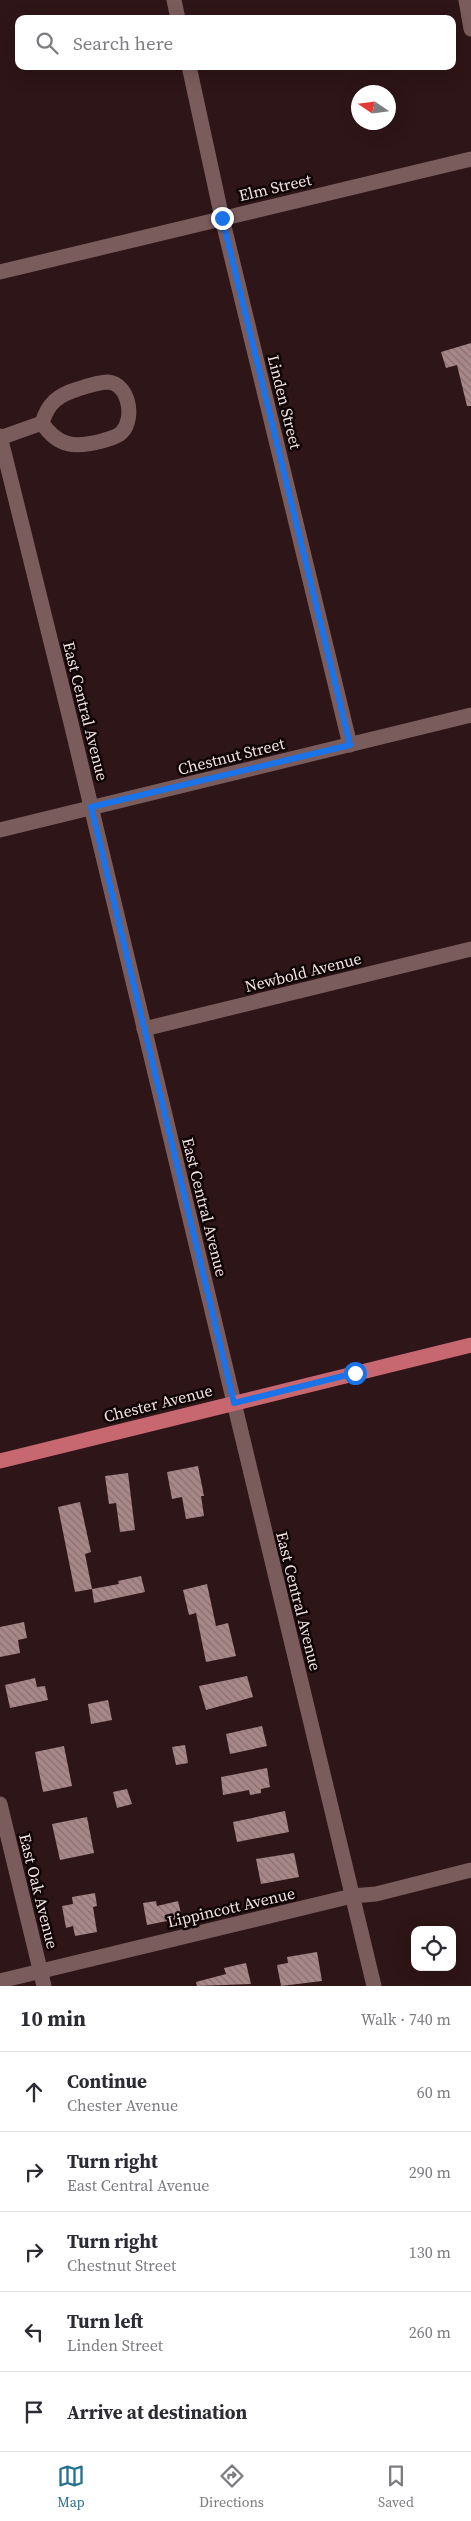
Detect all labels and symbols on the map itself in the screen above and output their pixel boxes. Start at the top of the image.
north arrow [351,85,396,130]
street label: Elm Street [237,168,314,206]
route end [211,207,234,230]
street label: Linden Street [263,353,307,452]
street label: East Central Avenue [58,639,114,783]
street label: Chestnut Street [175,732,287,780]
street label: Newbold Avenue [242,947,364,997]
street label: East Central Avenue [177,1135,233,1279]
route start [344,1362,367,1385]
street label: Chester Avenue [101,1379,215,1427]
street label: East Central Avenue [271,1529,327,1673]
street label: East Oak Avenue [14,1831,64,1951]
street label: Lippincott Avenue [165,1882,297,1932]

